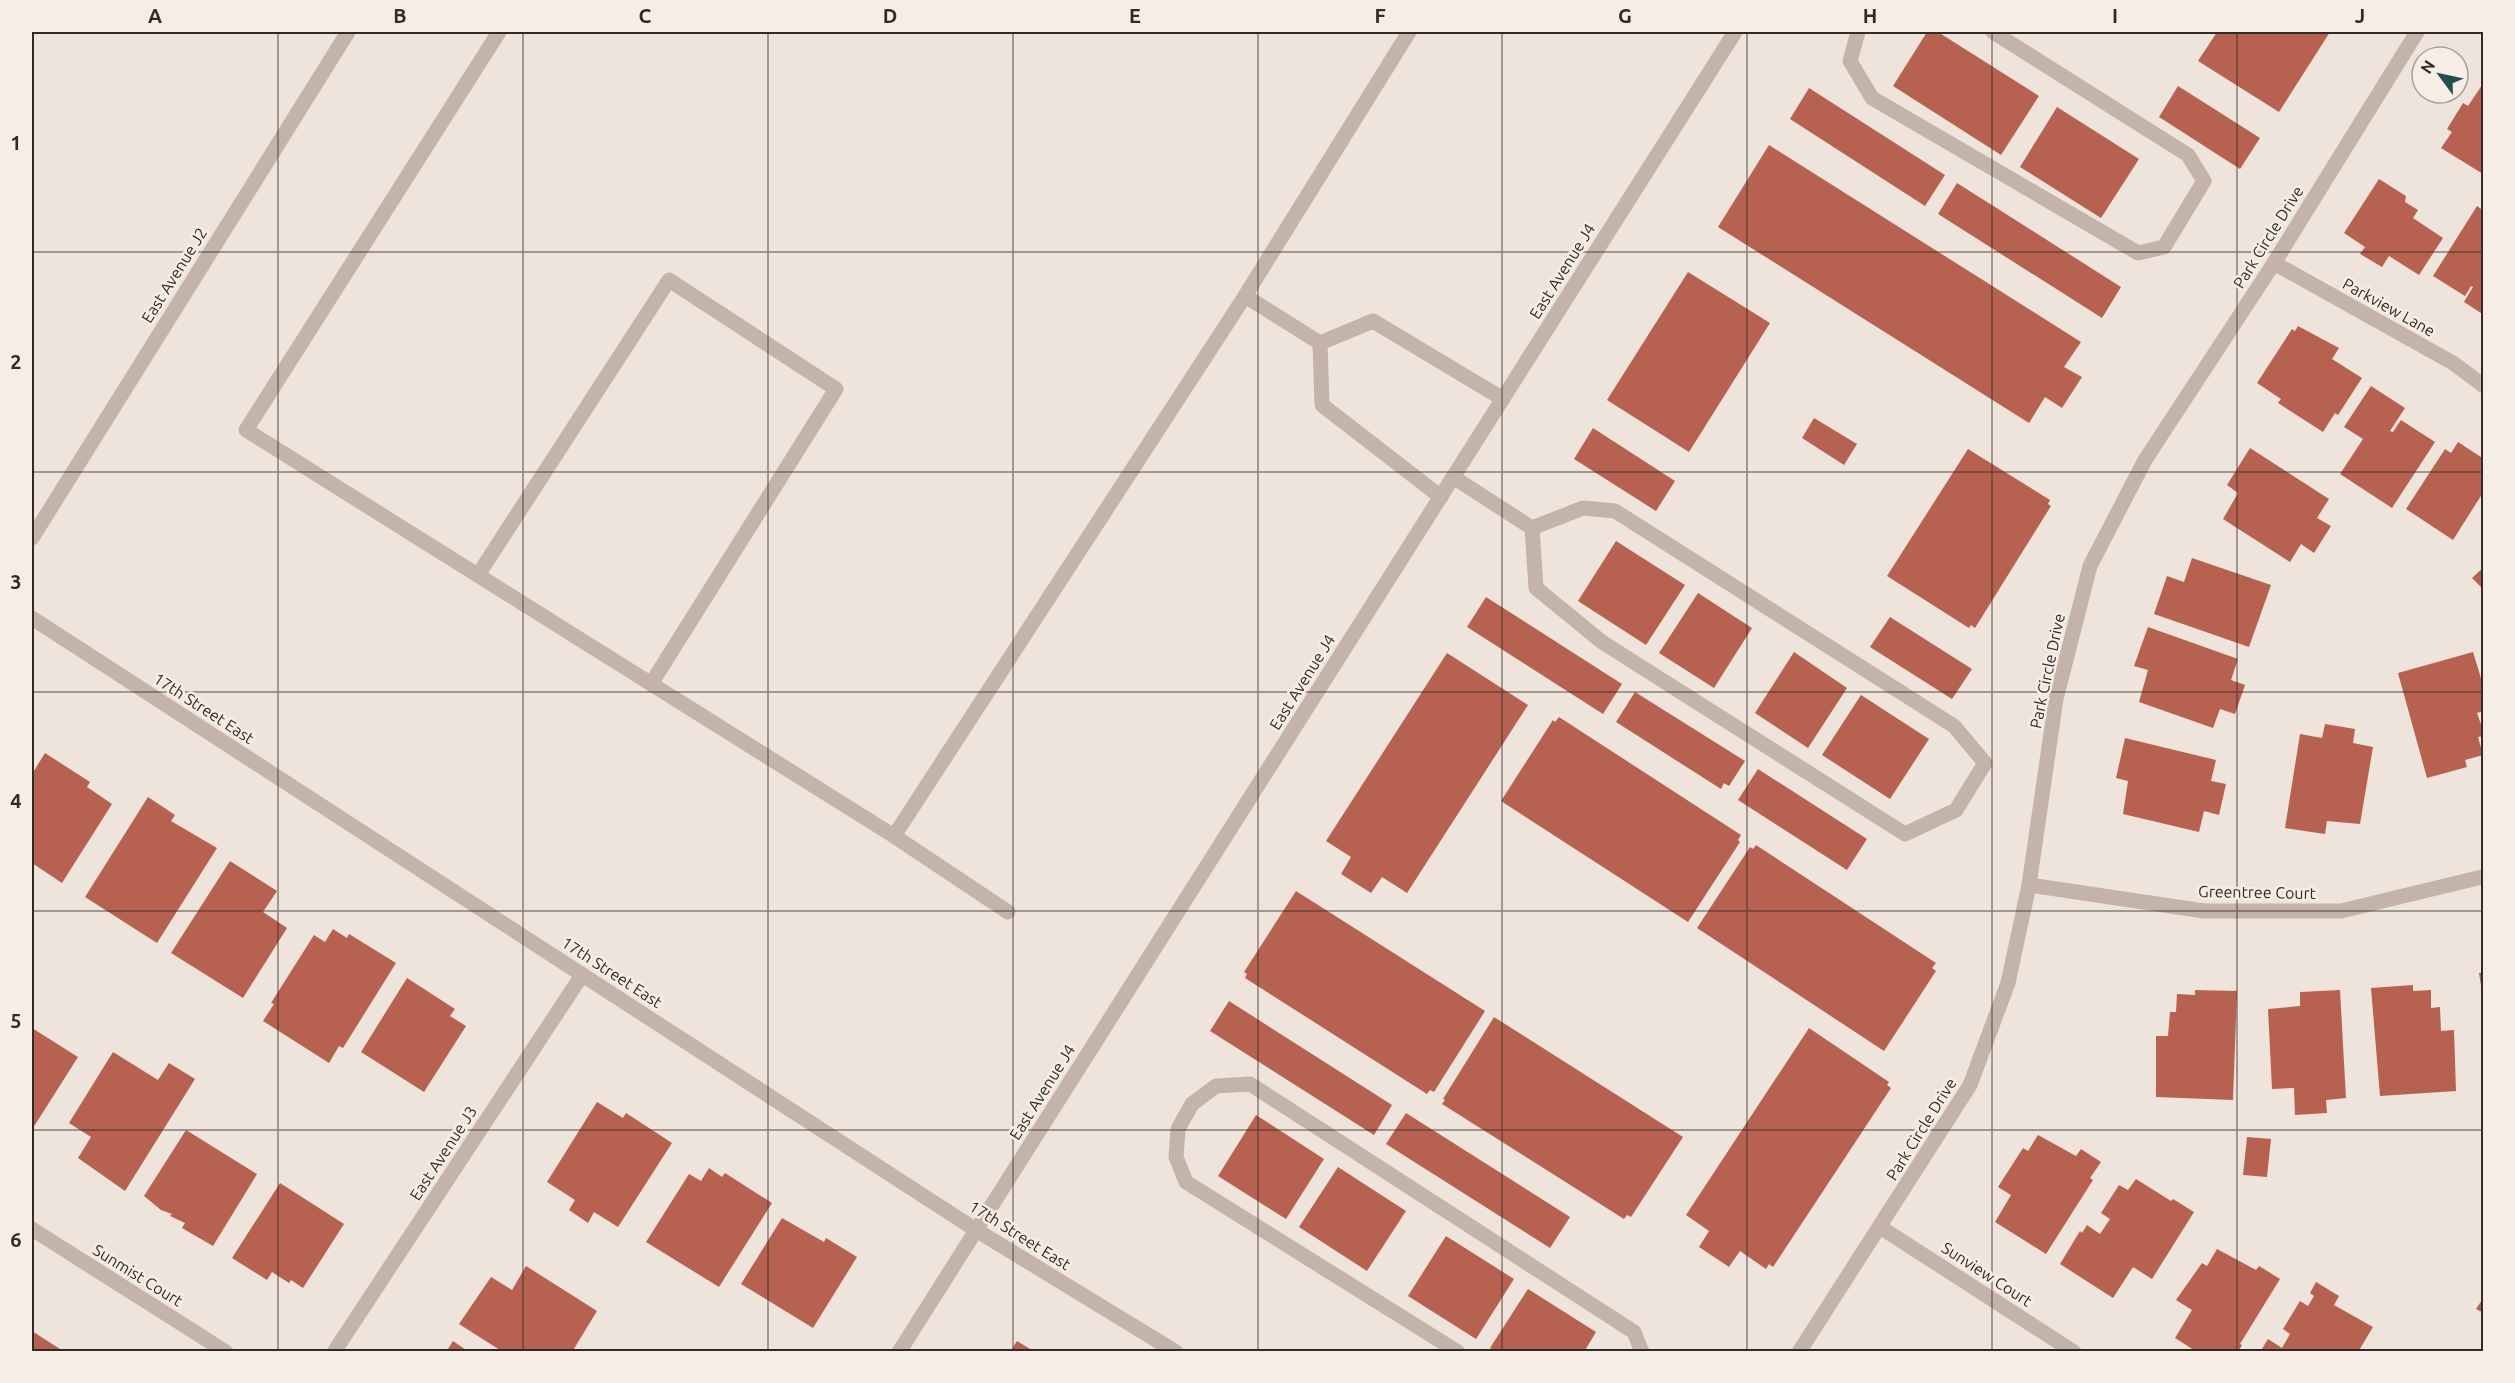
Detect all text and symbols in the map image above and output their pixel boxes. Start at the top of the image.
text: A [148,4,162,27]
text: B [393,4,407,27]
text: C [639,4,652,27]
text: D [883,4,897,27]
text: E [1129,4,1141,27]
text: F [1374,4,1386,27]
text: G [1618,4,1632,27]
text: H [1863,4,1877,27]
text: I [2112,4,2118,27]
text: J [2355,4,2365,27]
north arrow [2410,45,2470,105]
text: N [2417,57,2438,77]
text: 1 [10,131,22,154]
street label: Park Circle Drive [2229,183,2307,291]
street label: East Avenue J4 [1526,220,1598,322]
street label: East Avenue J2 [138,224,210,326]
street label: Parkview Lane [2340,274,2438,340]
text: 2 [10,350,22,373]
text: 3 [10,570,22,593]
street label: Park Circle Drive [2026,612,2068,730]
street label: East Avenue J4 [1266,631,1338,733]
street label: 17th Street East [151,669,258,747]
text: 4 [10,789,22,812]
street label: Greentree Court [2198,882,2317,902]
street label: 17th Street East [559,933,666,1011]
text: 5 [10,1009,22,1032]
street label: East Avenue J4 [1006,1041,1078,1143]
street label: Park Circle Drive [1882,1075,1960,1183]
street label: East Avenue J3 [406,1103,480,1203]
street label: 17th Street East [966,1197,1075,1274]
text: 6 [10,1228,22,1251]
street label: Sunview Court [1939,1238,2036,1310]
street label: Sunmist Court [90,1240,187,1310]

